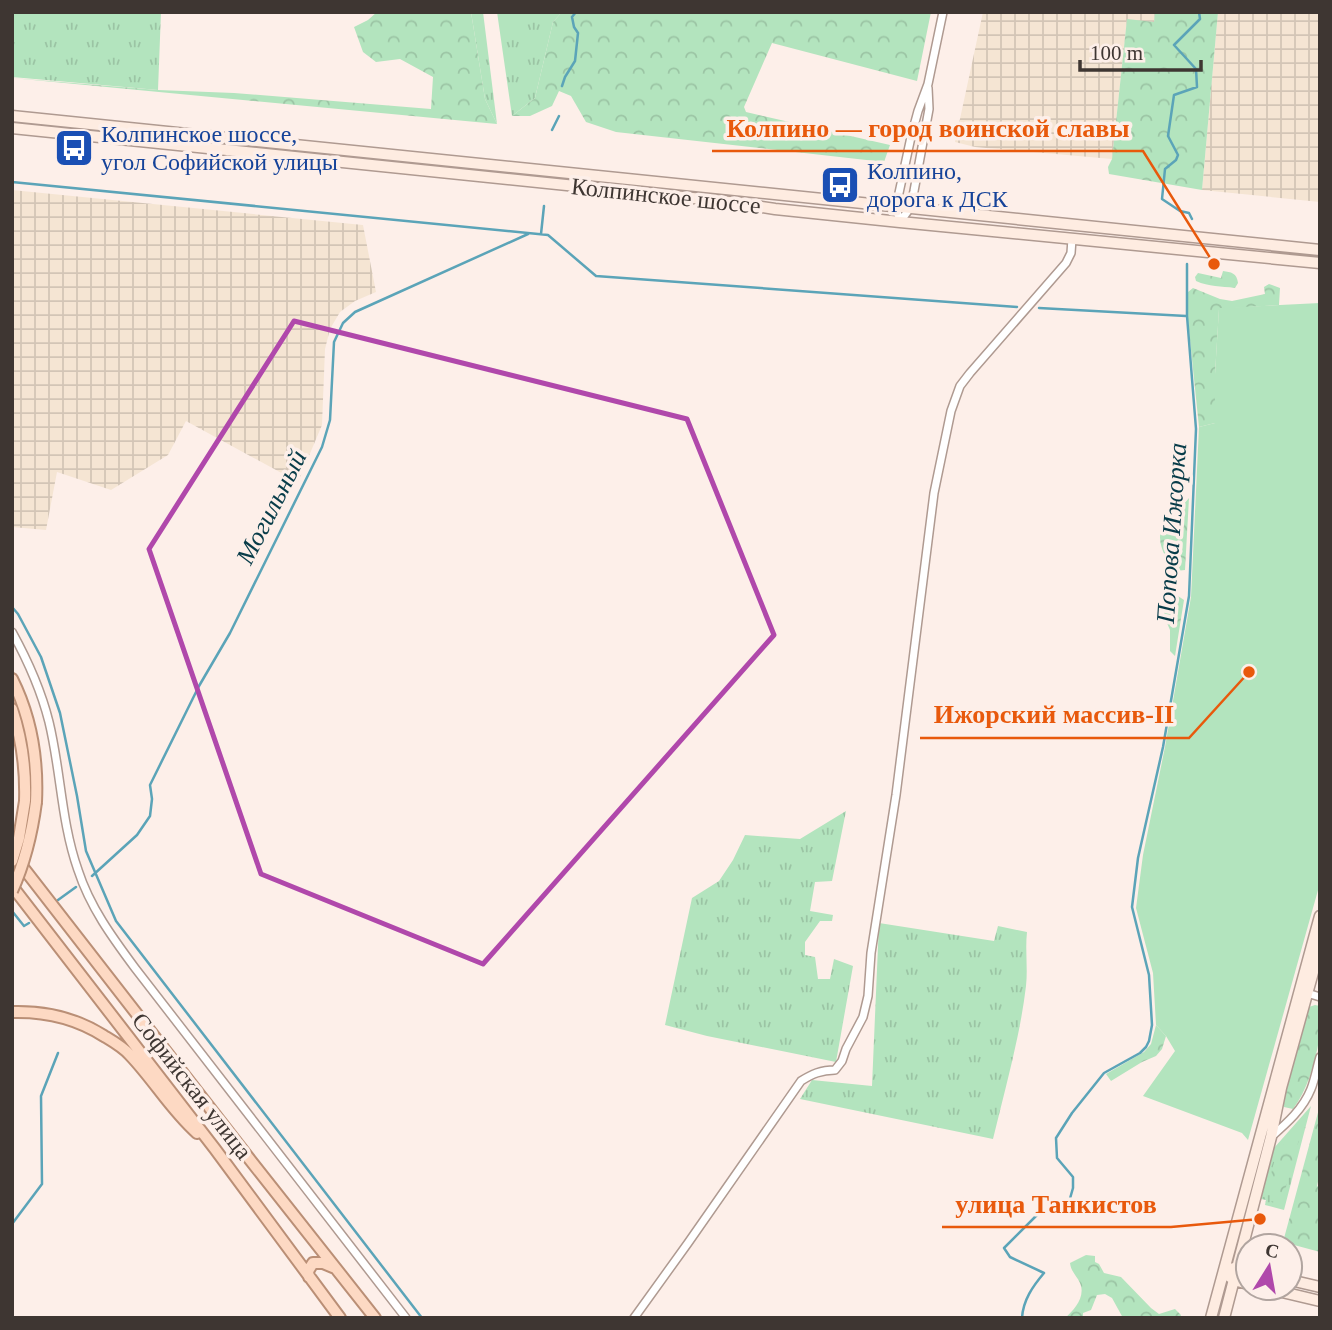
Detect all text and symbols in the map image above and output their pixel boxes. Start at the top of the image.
scale bar [1080,28,1201,72]
text: 100 m [1090,41,1143,65]
callout: Колпино — город воинской славы [712,104,1143,151]
text: Колпино — город воинской славы [726,114,1130,143]
place label: Колпинское шоссе, угол Софийской улицы [101,121,338,175]
bus stop icon: Колпинское шоссе, угол Софийской улицы [53,127,95,169]
place label: Колпино, дорога к ДСК [867,158,1009,212]
bus stop icon: Колпино, дорога к ДСК [819,164,861,206]
street label: Колпинское шоссе [570,173,762,219]
water label: Попова Ижорка [1151,442,1192,625]
water label: Могильный [230,445,313,570]
callout: Ижорский массив-II [920,691,1189,738]
text: Ижорский массив-II [934,700,1174,729]
street label: Софийская улица [127,1008,257,1164]
callout: улица Танкистов [942,1180,1171,1227]
text: улица Танкистов [955,1190,1157,1219]
north arrow [1234,1232,1304,1302]
text: С [1263,1239,1281,1262]

